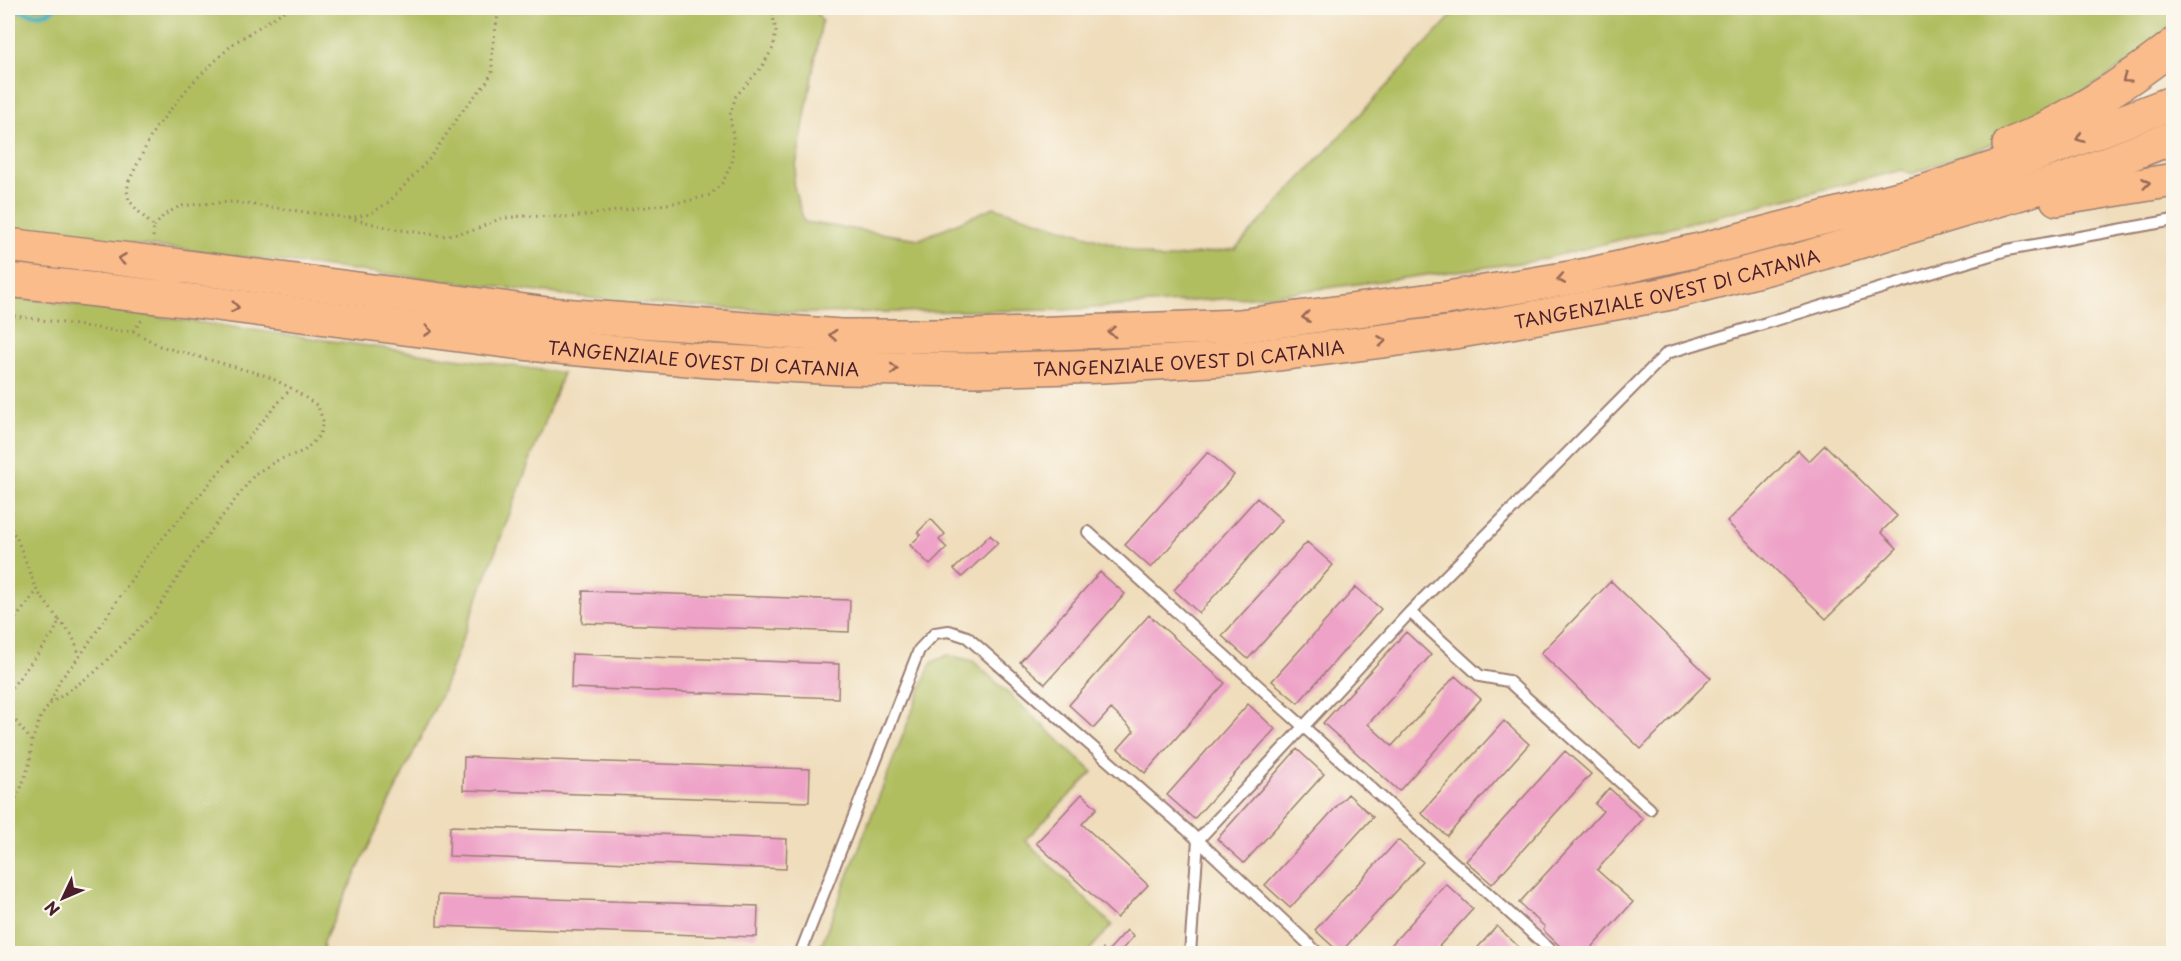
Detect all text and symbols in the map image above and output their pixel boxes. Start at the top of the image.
one-way arrow [2122,72,2133,83]
one-way arrow [2075,131,2086,143]
one-way arrow [2141,177,2150,190]
street label: TANGENZIALE OVEST DI CATANIA [1512,241,1823,335]
one-way arrow [118,253,127,266]
one-way arrow [1556,272,1566,285]
one-way arrow [230,300,239,312]
one-way arrow [1301,310,1310,323]
one-way arrow [423,325,433,337]
one-way arrow [1107,325,1116,338]
one-way arrow [828,329,837,342]
street label: TANGENZIALE OVEST DI CATANIA [1033,332,1346,382]
street label: TANGENZIALE OVEST DI CATANIA [547,333,859,382]
one-way arrow [1377,335,1387,348]
one-way arrow [890,362,899,375]
north arrow [33,868,93,928]
text: N [38,896,65,922]

